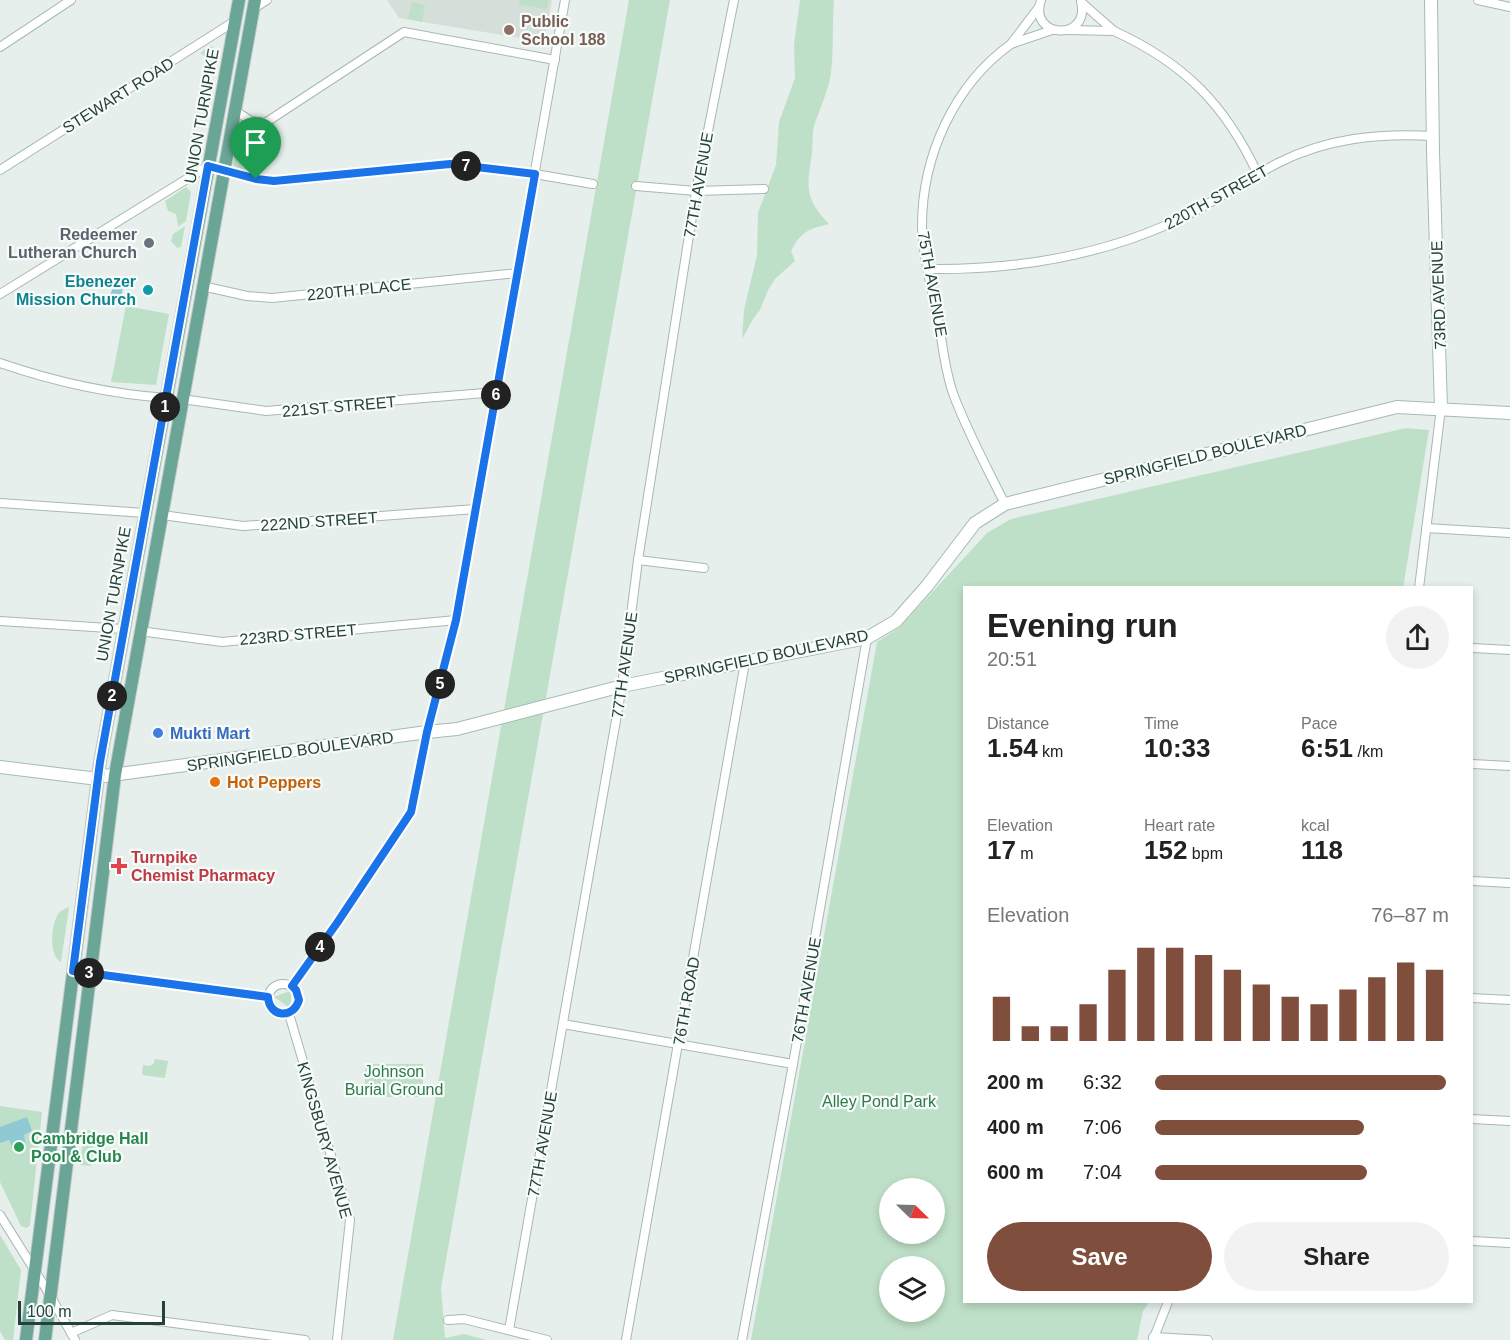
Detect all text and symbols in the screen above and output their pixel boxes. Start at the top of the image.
place label: Public School 188 [521,13,606,48]
marker: Public School 188 [502,23,516,37]
street label: UNION TURNPIKE [181,47,222,185]
street label: STEWART ROAD [60,54,177,136]
pin [230,117,281,179]
icon: arrive [239,126,272,159]
street label: 77TH AVENUE [681,131,716,239]
pin: 7 [451,151,481,181]
text: 7 [462,157,470,174]
street label: 220TH STREET [1162,162,1271,233]
place label: Redeemer Lutheran Church [8,226,137,261]
street label: 75TH AVENUE [915,230,950,338]
marker: Redeemer Lutheran Church [142,236,156,250]
street label: 73RD AVENUE [1428,240,1449,350]
place label: Ebenezer Mission Church [16,273,136,308]
street label: 220TH PLACE [306,276,412,303]
marker: Ebenezer Mission Church [141,283,155,297]
pin: 6 [481,380,511,410]
text: 6 [492,386,500,403]
pin: 1 [150,392,180,422]
street label: 221ST STREET [281,393,397,420]
text: 1 [161,398,169,415]
street label: SPRINGFIELD BOULEVARD [1102,421,1308,488]
street label: 222ND STREET [260,509,378,534]
street label: UNION TURNPIKE [93,525,134,663]
button: share [1386,606,1449,669]
text: Evening run [987,607,1178,644]
street label: 77TH AVENUE [609,611,640,719]
street label: 223RD STREET [239,621,357,648]
street label: SPRINGFIELD BOULEVARD [662,626,870,686]
text: 20:51 [987,648,1037,670]
pin: 5 [425,669,455,699]
text: 5 [436,675,444,692]
pin: 2 [97,681,127,711]
text: 2 [108,687,116,704]
text: Distance [987,715,1049,732]
text: Time [1144,715,1179,732]
text: Pace [1301,715,1337,732]
place label: Mukti Mart [170,725,251,742]
marker: Mukti Mart [151,726,165,740]
street label: SPRINGFIELD BOULEVARD [186,729,395,774]
text: 1.54 [987,733,1038,763]
text: 10:33 [1144,733,1211,763]
text: 6:51 [1301,733,1353,763]
text: km [1038,743,1063,760]
text: /km [1353,743,1383,760]
place label: Hot Peppers [227,774,321,791]
marker: Hot Peppers [208,775,222,789]
text: Elevation [987,817,1053,834]
text: Heart rate [1144,817,1215,834]
text: kcal [1301,817,1329,834]
text: 17 [987,835,1016,865]
text: 152 [1144,835,1187,865]
text: 118 [1301,835,1343,865]
text: m [1016,845,1034,862]
text: bpm [1187,845,1223,862]
place label: Turnpike Chemist Pharmacy [131,849,275,884]
marker: Turnpike Chemist Pharmacy [112,859,126,873]
text: Elevation [987,904,1069,926]
text: 76–87 m [1371,904,1449,926]
pin: 4 [305,932,335,962]
street label: 76TH AVENUE [789,936,824,1044]
text: 4 [316,938,324,955]
street label: 76TH ROAD [670,955,703,1047]
pin: 3 [74,958,104,988]
text: 3 [85,964,93,981]
street label: KINGSBURY AVENUE [294,1060,355,1220]
park label: Johnson Burial Ground [345,1063,443,1098]
text: 200 m [987,1071,1044,1093]
text: 6:32 [1083,1071,1122,1093]
street label: 77TH AVENUE [525,1090,560,1198]
park label: Alley Pond Park [822,1093,937,1110]
text: 400 m [987,1116,1044,1138]
text: 7:06 [1083,1116,1122,1138]
place label: Cambridge Hall Pool & Club [31,1130,148,1165]
marker: Cambridge Hall Pool & Club [12,1140,26,1154]
text: 600 m [987,1161,1044,1183]
text: 7:04 [1083,1161,1122,1183]
north arrow [879,1178,945,1244]
map controls [879,1178,945,1322]
button: Save [987,1222,1212,1291]
button: Share [1224,1222,1449,1291]
button: layers [879,1256,945,1322]
scale bar [18,1298,165,1326]
text: 100 m [27,1303,71,1320]

